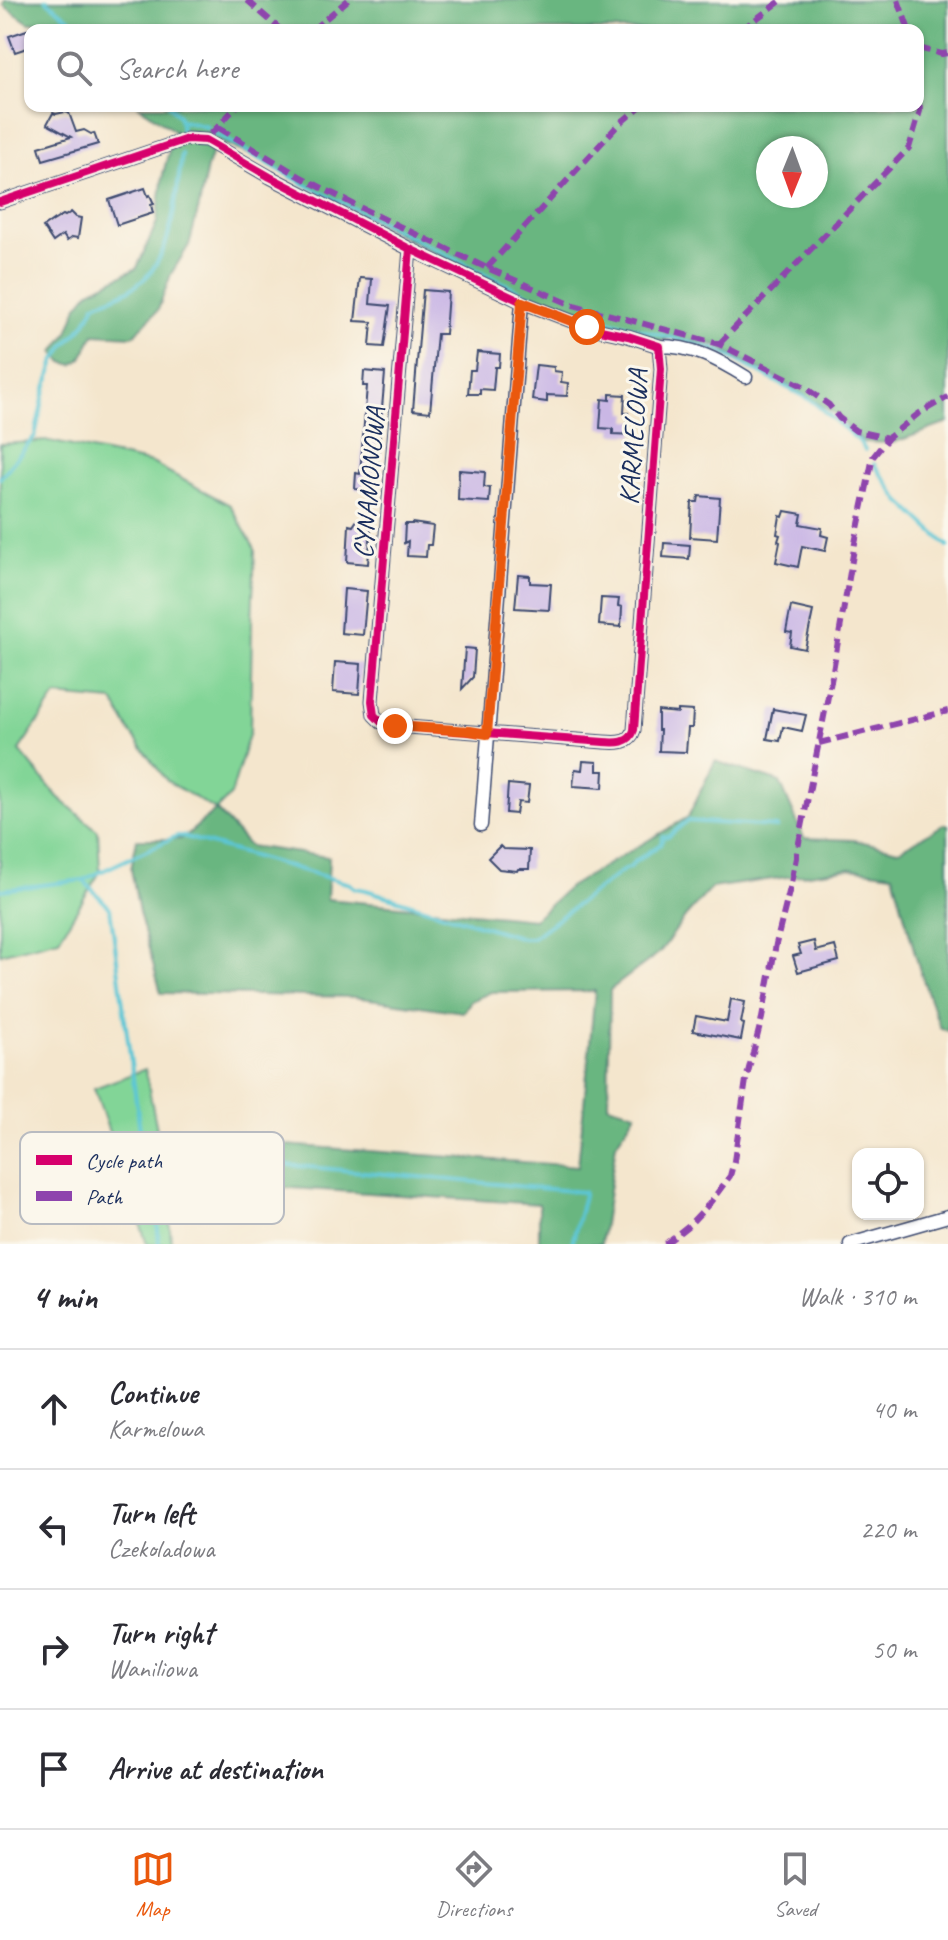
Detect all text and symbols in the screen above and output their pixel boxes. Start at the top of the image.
search box [24,24,924,112]
icon: search [52,46,96,90]
text: Search here [116,49,238,87]
north arrow [756,136,828,208]
route start [569,309,605,345]
street label: KARMELOWA [611,366,655,506]
street label: CYNAMONOWA [345,404,393,560]
route end [377,708,413,744]
legend [20,1132,284,1224]
text: Cycle path [86,1147,163,1175]
map controls [852,1148,924,1220]
button: locate [852,1148,924,1220]
text: Path [86,1183,123,1211]
text: 4 min [32,1275,97,1318]
text: Walk · 310 m [799,1280,916,1313]
text: Continue [108,1374,198,1412]
icon: ahead [32,1387,76,1431]
text: 40 m [872,1393,916,1426]
text: Karmelowa [108,1412,203,1445]
text: Turn left [108,1494,195,1532]
icon: left [32,1507,76,1551]
text: 220 m [860,1513,916,1546]
text: Czekoladowa [108,1532,214,1565]
text: Turn right [108,1614,213,1652]
icon: right [32,1627,76,1671]
text: 50 m [872,1633,916,1666]
text: Waniliowa [108,1652,197,1685]
icon: arrive [32,1747,76,1791]
text: Arrive at destination [108,1750,323,1788]
tab: Map [131,1847,175,1923]
tab: Directions [436,1847,512,1923]
tab: Saved [773,1847,817,1923]

